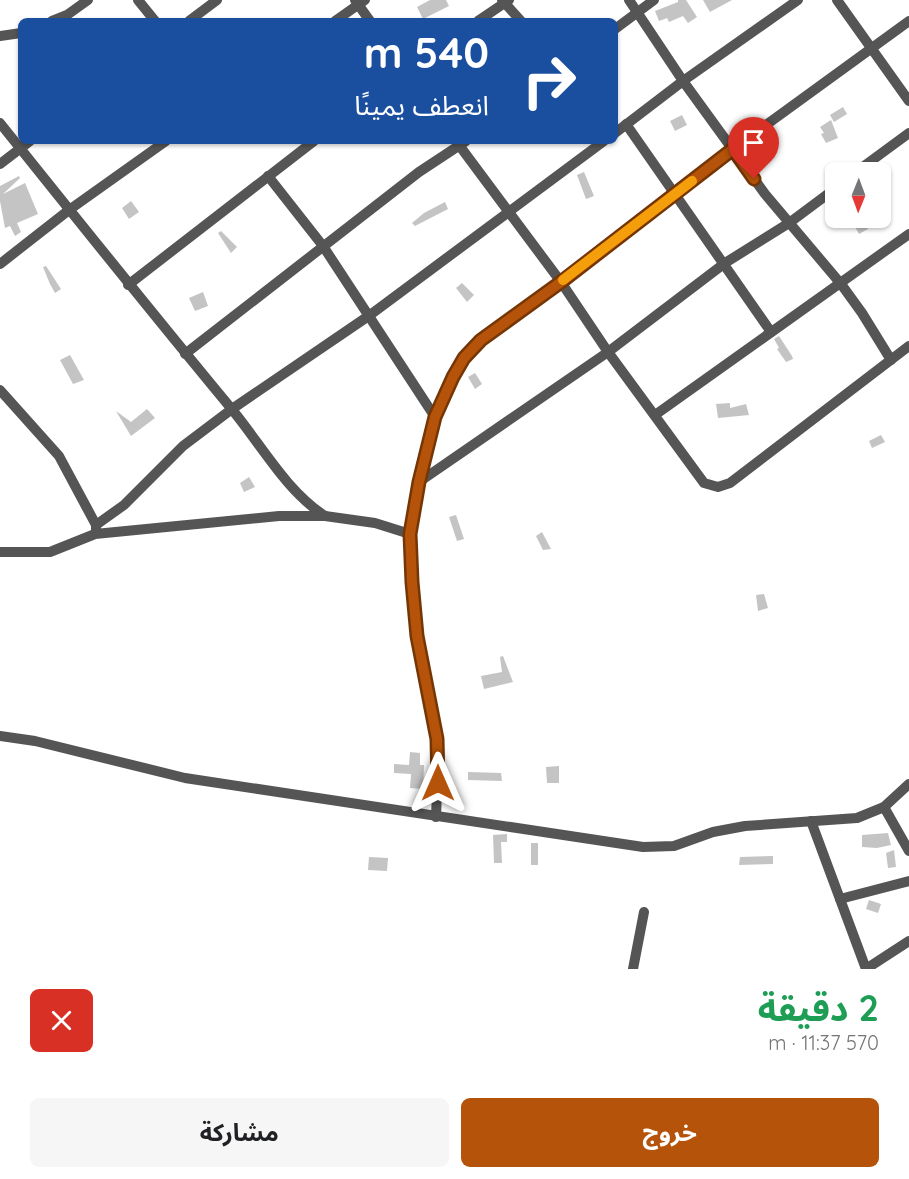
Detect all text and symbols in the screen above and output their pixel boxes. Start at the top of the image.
text: 540 m [364,26,489,79]
icon: right [510,42,588,120]
text: انعطف يمينًا [354,88,489,122]
pin [728,117,779,179]
icon: arrive [737,126,770,159]
north arrow [825,162,891,228]
map controls [825,162,891,228]
position arrow [406,751,470,815]
text: 2 دقيقة [758,985,879,1030]
button: close [30,989,93,1052]
text: 570 m · 11:37 [768,1030,879,1055]
button: مشاركة [30,1098,449,1167]
button: خروج [461,1098,879,1167]

